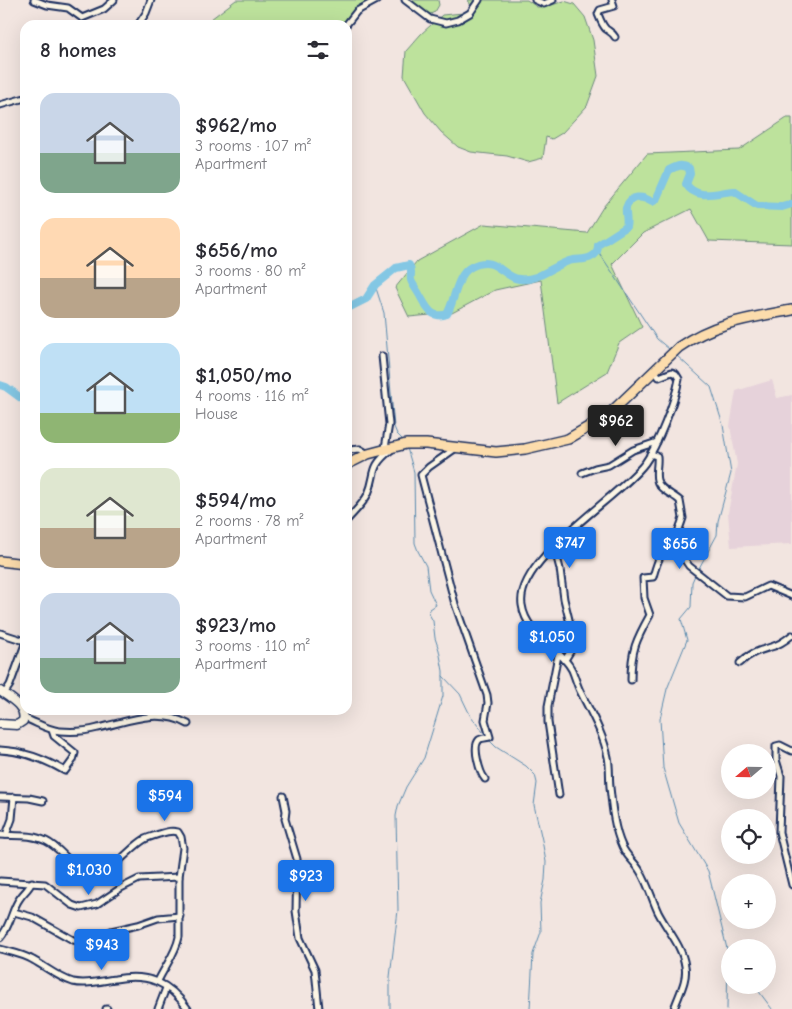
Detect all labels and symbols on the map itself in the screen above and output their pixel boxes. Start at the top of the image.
pin: $962 [586,404,646,447]
pin: $747 [540,526,600,569]
pin: $656 [650,528,710,570]
pin: $1,050 [511,620,593,663]
north arrow [721,744,776,799]
pin: $594 [135,780,195,822]
pin: $1,030 [48,854,130,896]
pin: $923 [276,860,336,902]
pin: $943 [72,928,132,971]

